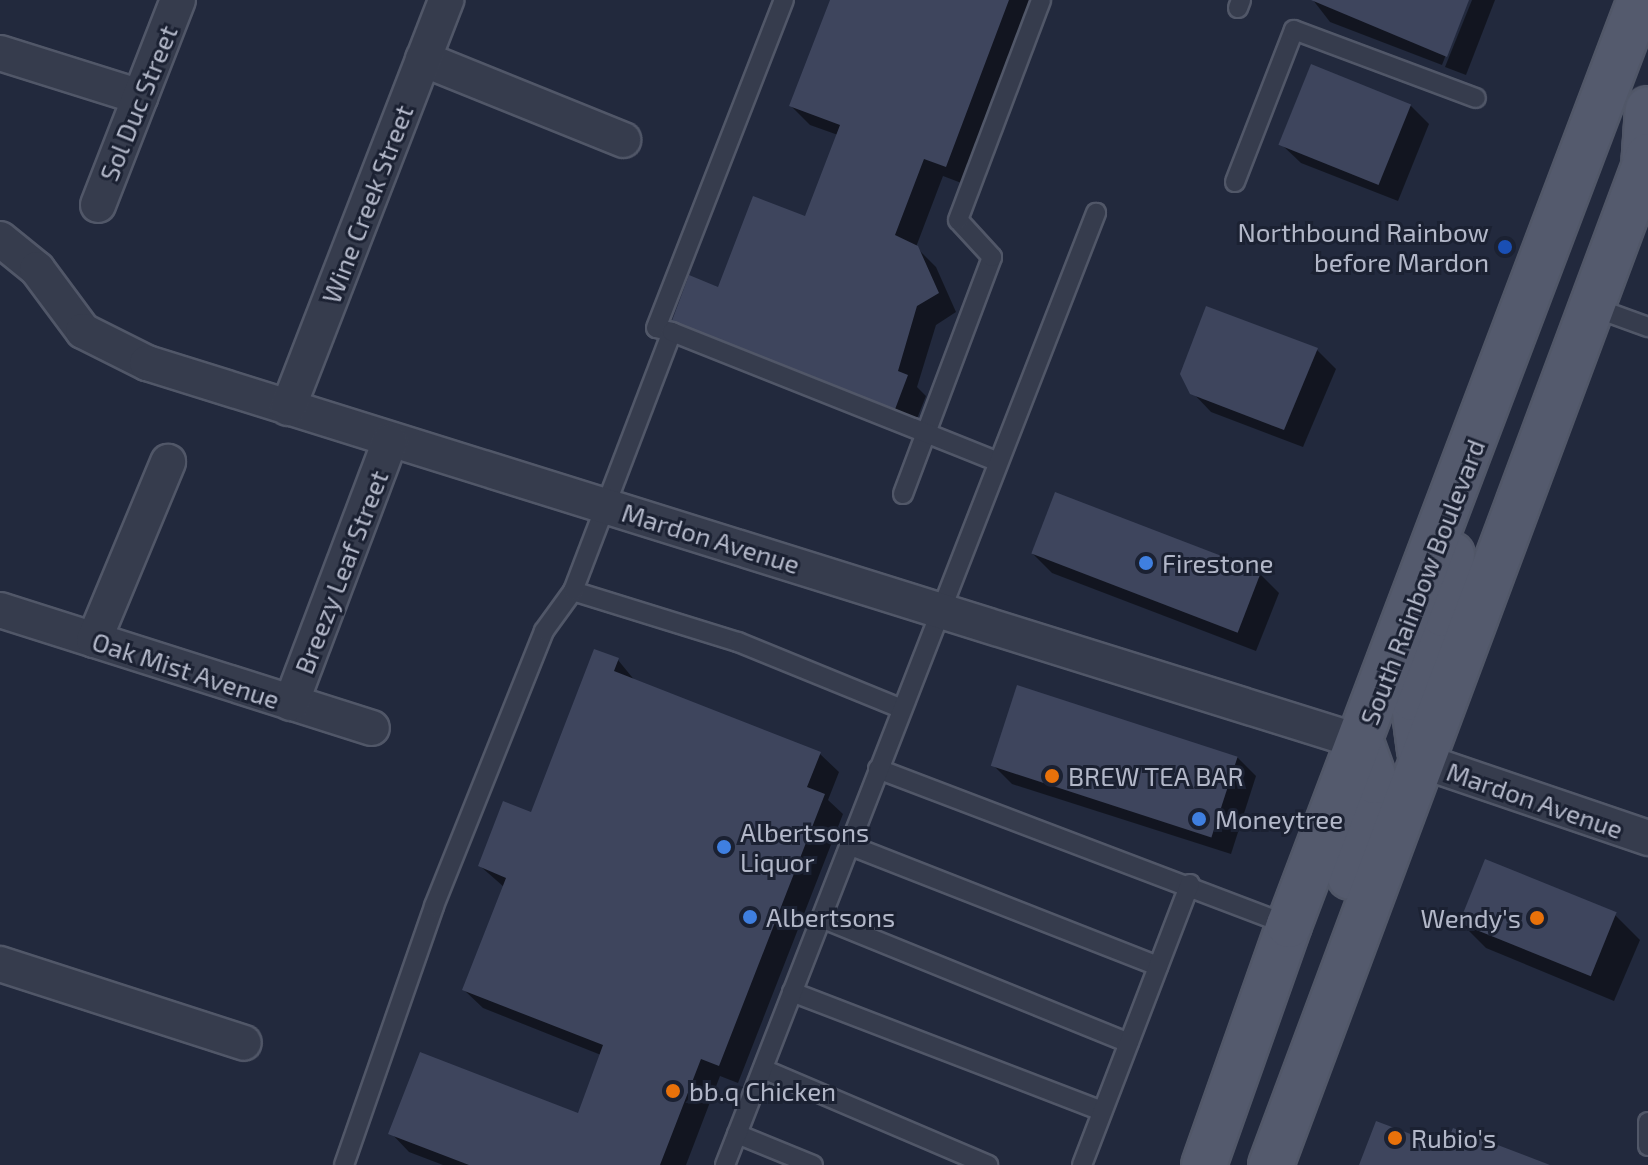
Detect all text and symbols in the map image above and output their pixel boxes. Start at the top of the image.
street label: Sol Duc Street [92,20,184,186]
street label: Wine Creek Street [315,100,419,308]
place label: Northbound Rainbow before Mardon [1237,216,1489,278]
marker: Northbound Rainbow before Mardon [1496,238,1514,256]
street label: South Rainbow Boulevard [1353,435,1491,729]
street label: Breezy Leaf Street [288,465,394,679]
street label: Mardon Avenue [618,496,804,580]
place label: Firestone [1162,547,1273,579]
marker: Firestone [1137,554,1155,572]
street label: Oak Mist Avenue [88,625,284,715]
street label: Mardon Avenue [1442,755,1628,845]
place label: BREW TEA BAR [1068,760,1245,792]
marker: BREW TEA BAR [1043,767,1061,785]
place label: Moneytree [1215,803,1343,835]
marker: Moneytree [1190,810,1208,828]
place label: Albertsons Liquor [740,816,869,878]
marker: Albertsons Liquor [715,838,733,856]
place label: Albertsons [766,901,895,933]
place label: Wendy's [1420,902,1521,934]
marker: Albertsons [741,908,759,926]
marker: Wendy's [1528,909,1546,927]
place label: bb.q Chicken [689,1075,836,1107]
marker: bb.q Chicken [664,1082,682,1100]
place label: Rubio's [1411,1122,1496,1154]
marker: Rubio's [1386,1129,1404,1147]

